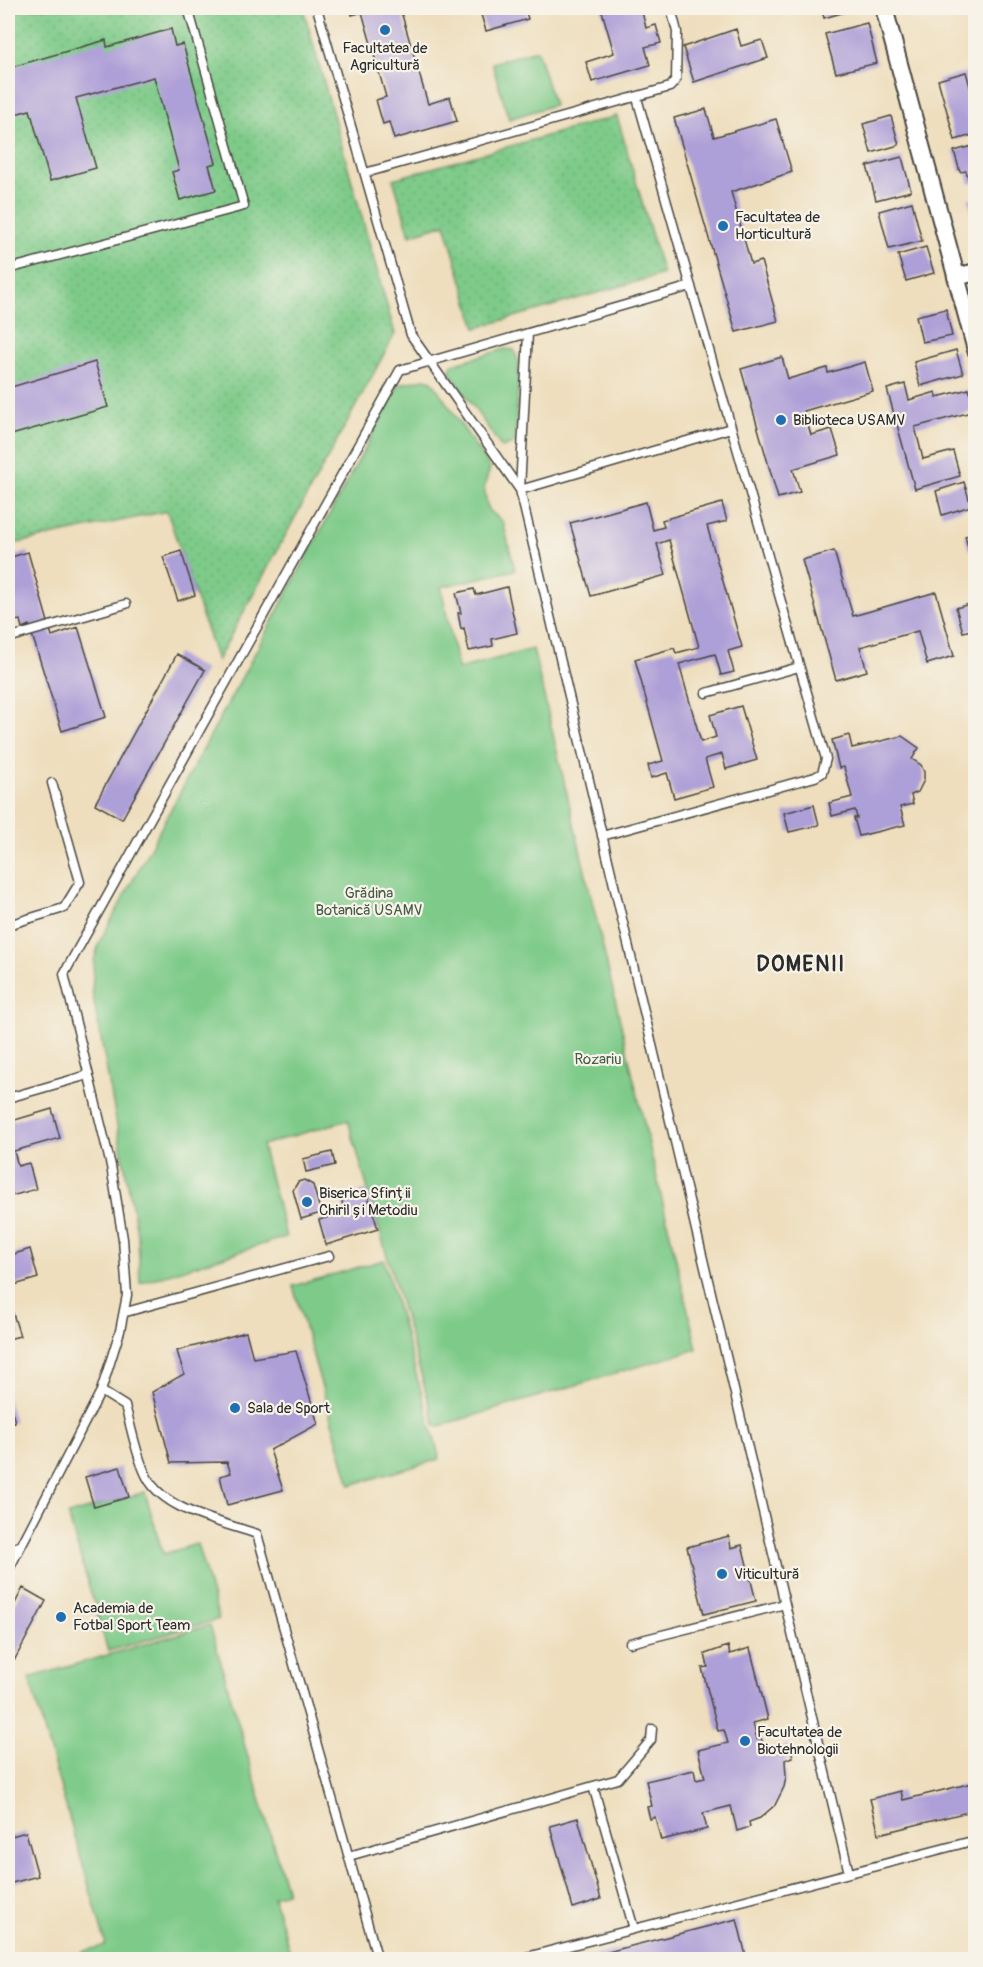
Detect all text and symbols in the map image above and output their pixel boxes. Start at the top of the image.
marker: Facultatea de Agricultură [378,23,392,37]
place label: Facultatea de Agricultură [343,39,428,75]
place label: Facultatea de Horticultură [735,208,821,244]
marker: Facultatea de Horticultură [716,219,730,233]
place label: Biblioteca USAMV [793,411,905,430]
marker: Biblioteca USAMV [774,413,788,427]
park label: Grădina Botanică USAMV [315,884,423,920]
district label: DOMENII [756,951,846,978]
park label: Rozariu [574,1050,622,1069]
place label: Biserica Sfinții Chiril și Metodiu [319,1184,418,1220]
marker: Biserica Sfinții Chiril și Metodiu [300,1195,314,1209]
place label: Sala de Sport [247,1399,331,1418]
marker: Sala de Sport [228,1401,242,1415]
place label: Viticultură [734,1565,800,1584]
marker: Viticultură [715,1567,729,1581]
place label: Academia de Fotbal Sport Team [73,1599,190,1635]
marker: Academia de Fotbal Sport Team [54,1610,68,1624]
place label: Facultatea de Biotehnologii [757,1723,843,1759]
marker: Facultatea de Biotehnologii [738,1734,752,1748]

